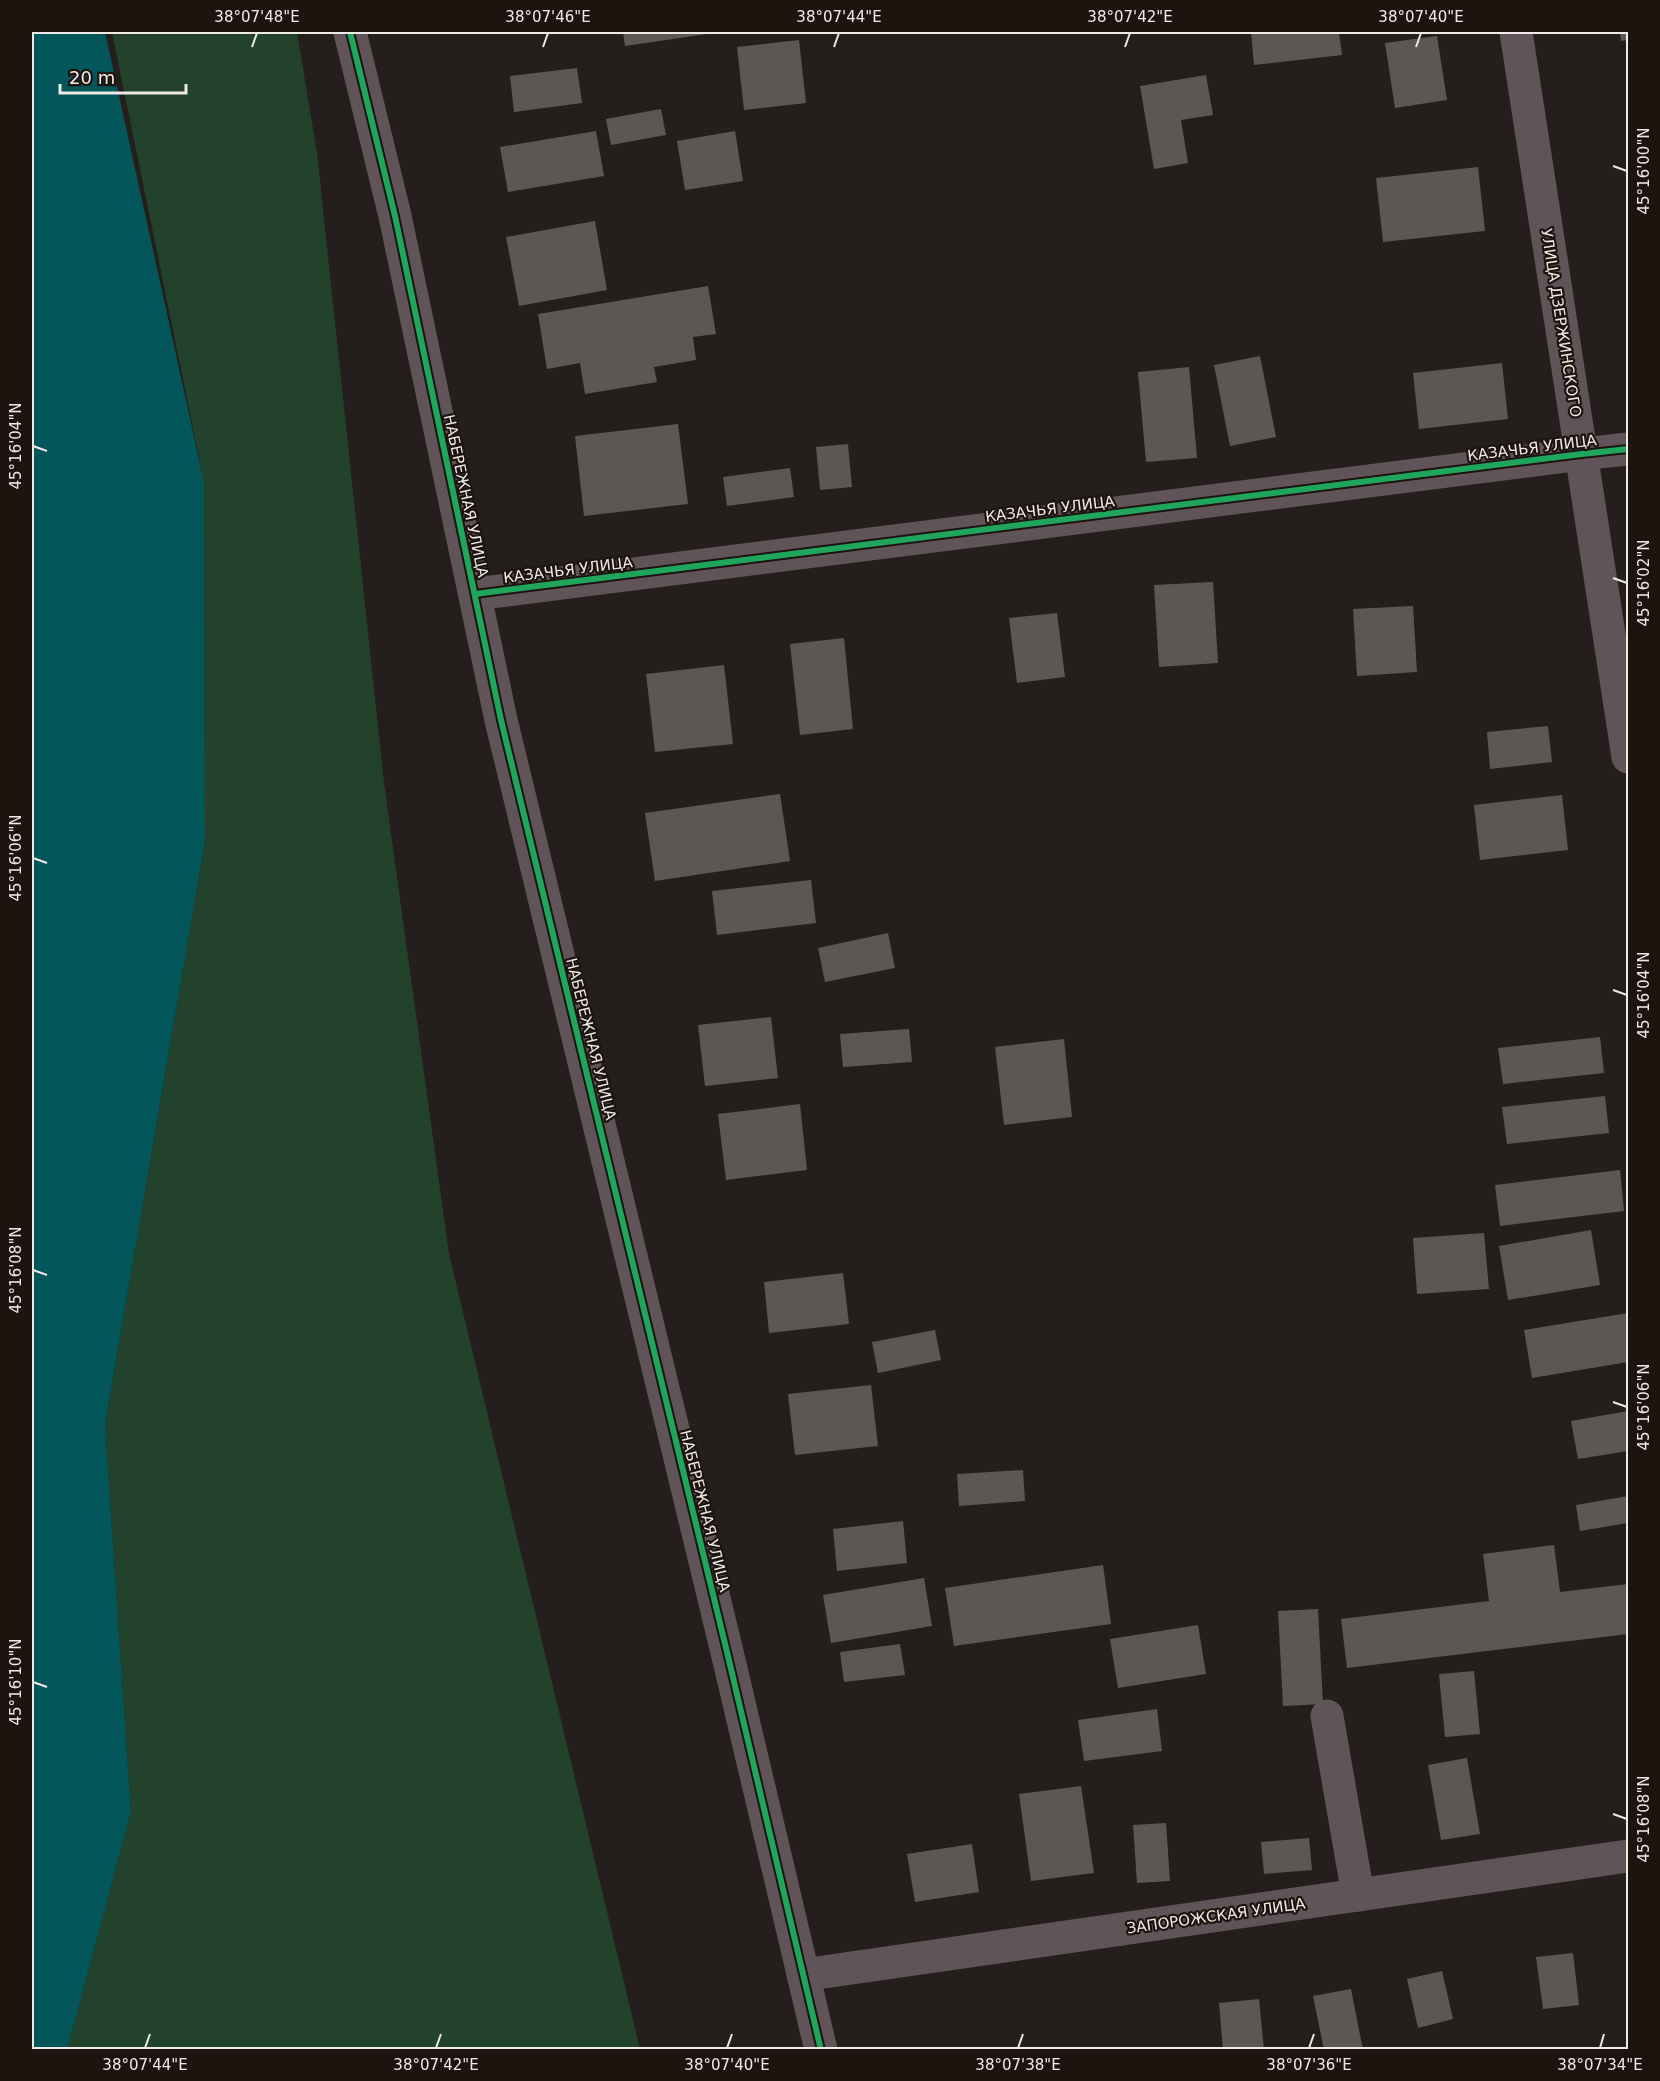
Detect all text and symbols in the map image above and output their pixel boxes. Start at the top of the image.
text: 38°07'48"E [214,8,300,26]
text: 38°07'46"E [505,8,591,26]
text: 38°07'44"E [796,8,882,26]
text: 38°07'42"E [1087,8,1173,26]
text: 38°07'40"E [1378,8,1464,26]
scale bar [60,57,186,95]
text: 20 m [69,67,115,88]
text: 45°16'00"N [1635,127,1653,215]
street label: УЛИЦА ДЗЕРЖИНСКОГО [1537,227,1585,419]
text: 45°16'04"N [7,402,25,490]
street label: НАБЕРЕЖНАЯ УЛИЦА [440,413,492,580]
street label: КАЗАЧЬЯ УЛИЦА [1466,431,1598,465]
street label: КАЗАЧЬЯ УЛИЦА [984,492,1116,526]
text: 45°16'02"N [1635,539,1653,627]
street label: КАЗАЧЬЯ УЛИЦА [502,553,634,587]
text: 45°16'06"N [7,814,25,902]
text: 45°16'04"N [1635,951,1653,1039]
street label: НАБЕРЕЖНАЯ УЛИЦА [562,956,620,1123]
text: 45°16'08"N [7,1226,25,1314]
text: 45°16'06"N [1635,1363,1653,1451]
street label: НАБЕРЕЖНАЯ УЛИЦА [676,1428,734,1595]
text: 45°16'10"N [7,1638,25,1726]
text: 45°16'08"N [1635,1775,1653,1863]
street label: ЗАПОРОЖСКАЯ УЛИЦА [1126,1894,1307,1937]
text: 38°07'44"E [102,2056,188,2074]
text: 38°07'42"E [393,2056,479,2074]
text: 38°07'40"E [684,2056,770,2074]
text: 38°07'38"E [975,2056,1061,2074]
text: 38°07'36"E [1266,2056,1352,2074]
text: 38°07'34"E [1557,2056,1643,2074]

